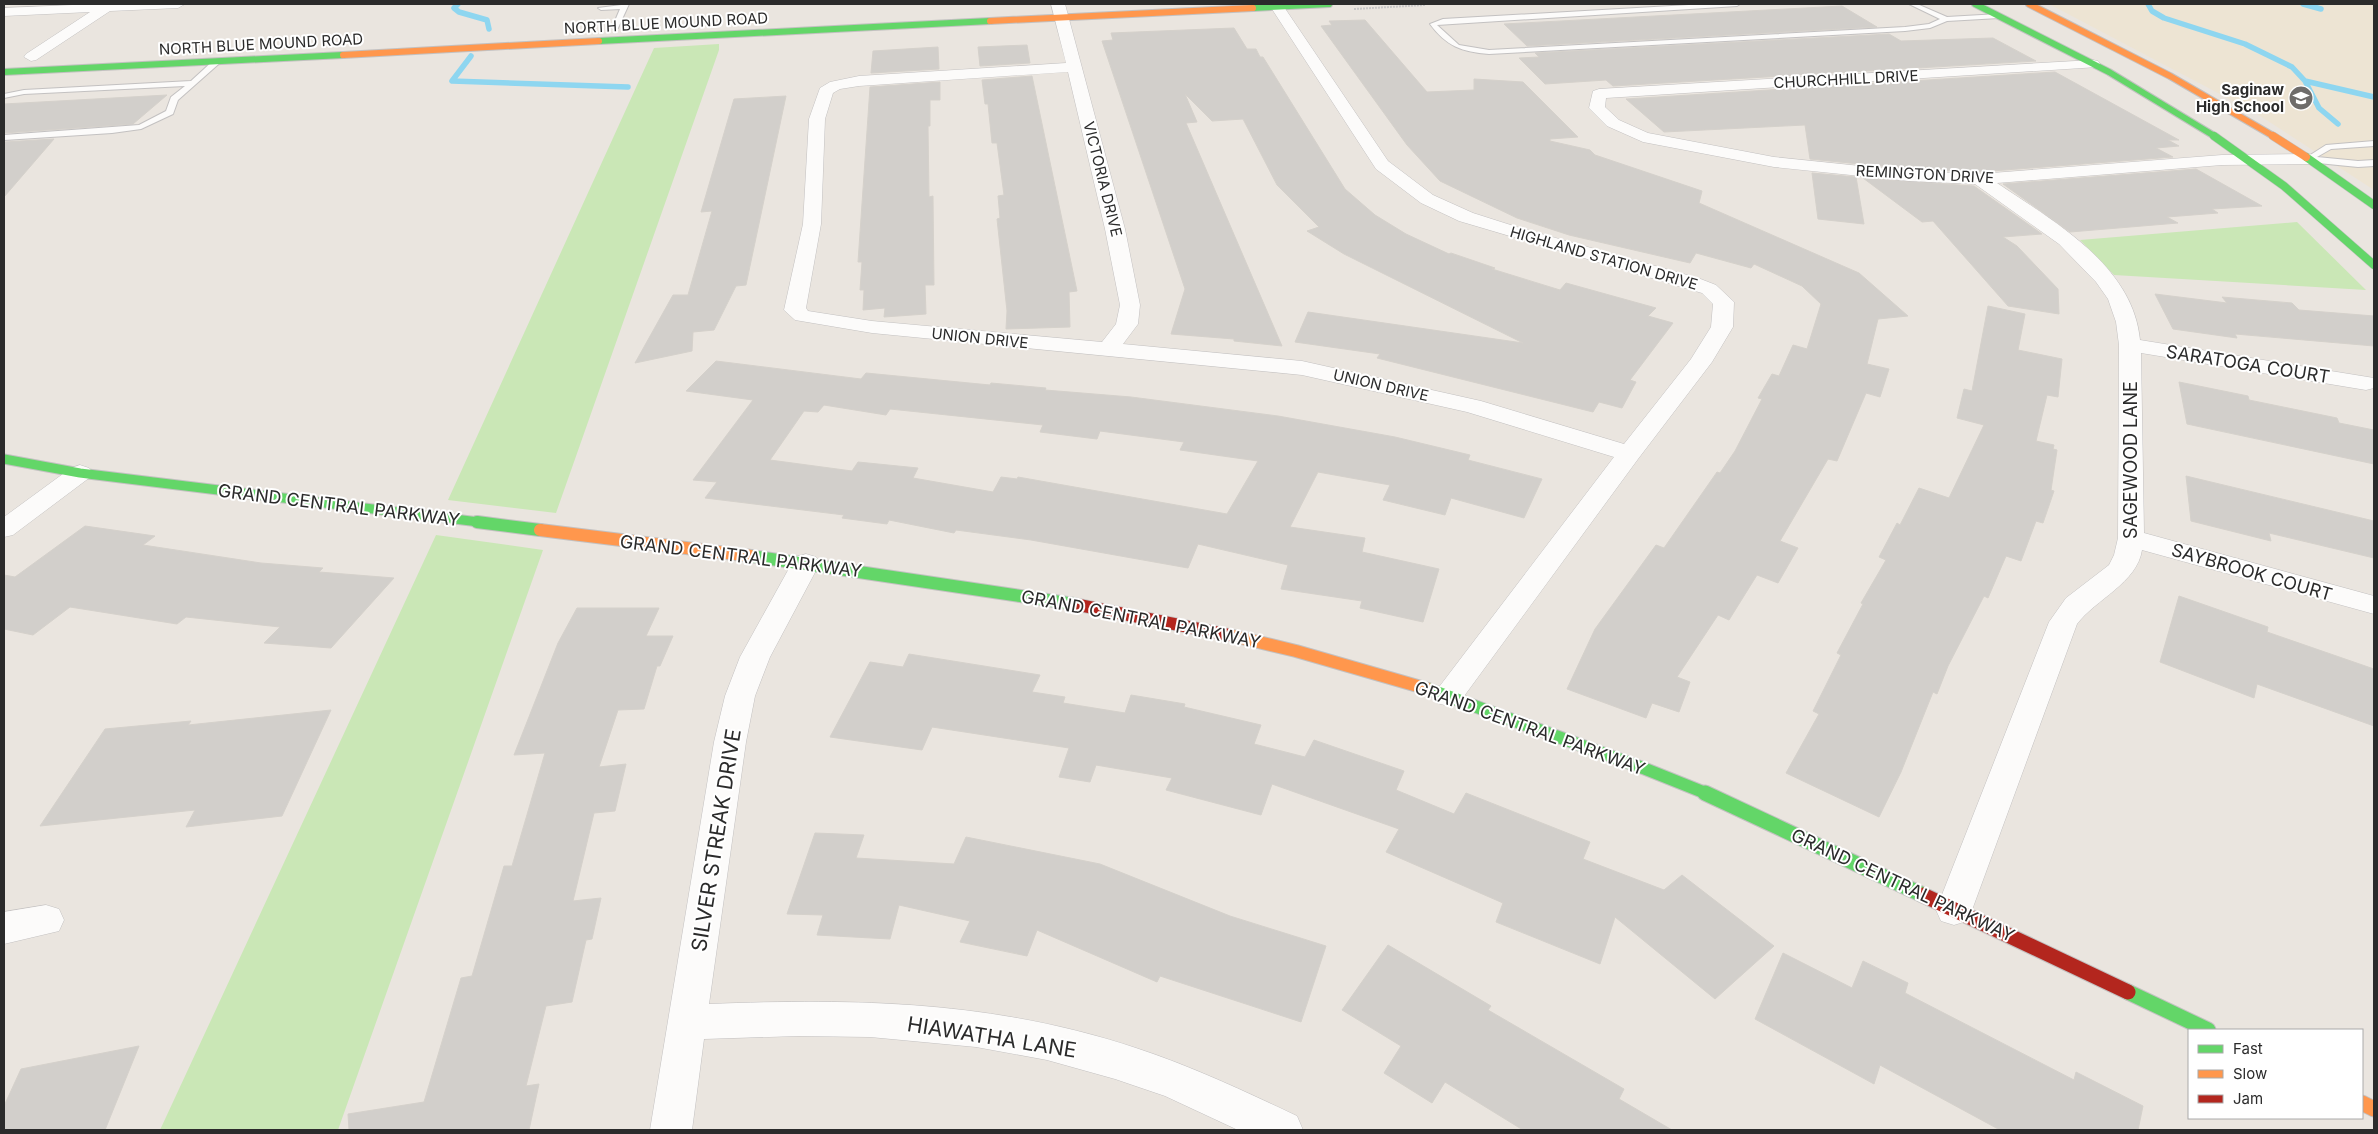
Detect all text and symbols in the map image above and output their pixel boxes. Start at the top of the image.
street label: NORTH BLUE MOUND ROAD [563,8,769,38]
street label: NORTH BLUE MOUND ROAD [158,29,364,59]
street label: CHURCHHILL DRIVE [1773,66,1919,92]
place label: Saginaw High School [2196,80,2284,116]
school or university icon: Saginaw High School [2288,85,2314,111]
street label: VICTORIA DRIVE [1079,119,1127,239]
street label: REMINGTON DRIVE [1855,161,1995,187]
street label: HIGHLAND STATION DRIVE [1508,222,1700,294]
street label: UNION DRIVE [931,323,1029,353]
street label: SARATOGA COURT [2165,341,2331,387]
street label: UNION DRIVE [1331,365,1431,405]
street label: SAGEWOOD LANE [2120,381,2141,539]
street label: GRAND CENTRAL PARKWAY [217,480,461,530]
street label: GRAND CENTRAL PARKWAY [619,531,863,581]
street label: SAYBROOK COURT [2169,539,2335,605]
street label: GRAND CENTRAL PARKWAY [1019,585,1263,653]
street label: GRAND CENTRAL PARKWAY [1412,676,1648,780]
street label: SILVER STREAK DRIVE [686,727,746,953]
street label: GRAND CENTRAL PARKWAY [1788,824,2018,946]
street label: HIAWATHA LANE [906,1011,1078,1063]
legend [2188,1029,2363,1119]
text: Fast [2233,1039,2263,1058]
text: Slow [2233,1064,2267,1083]
text: Jam [2233,1089,2263,1108]

